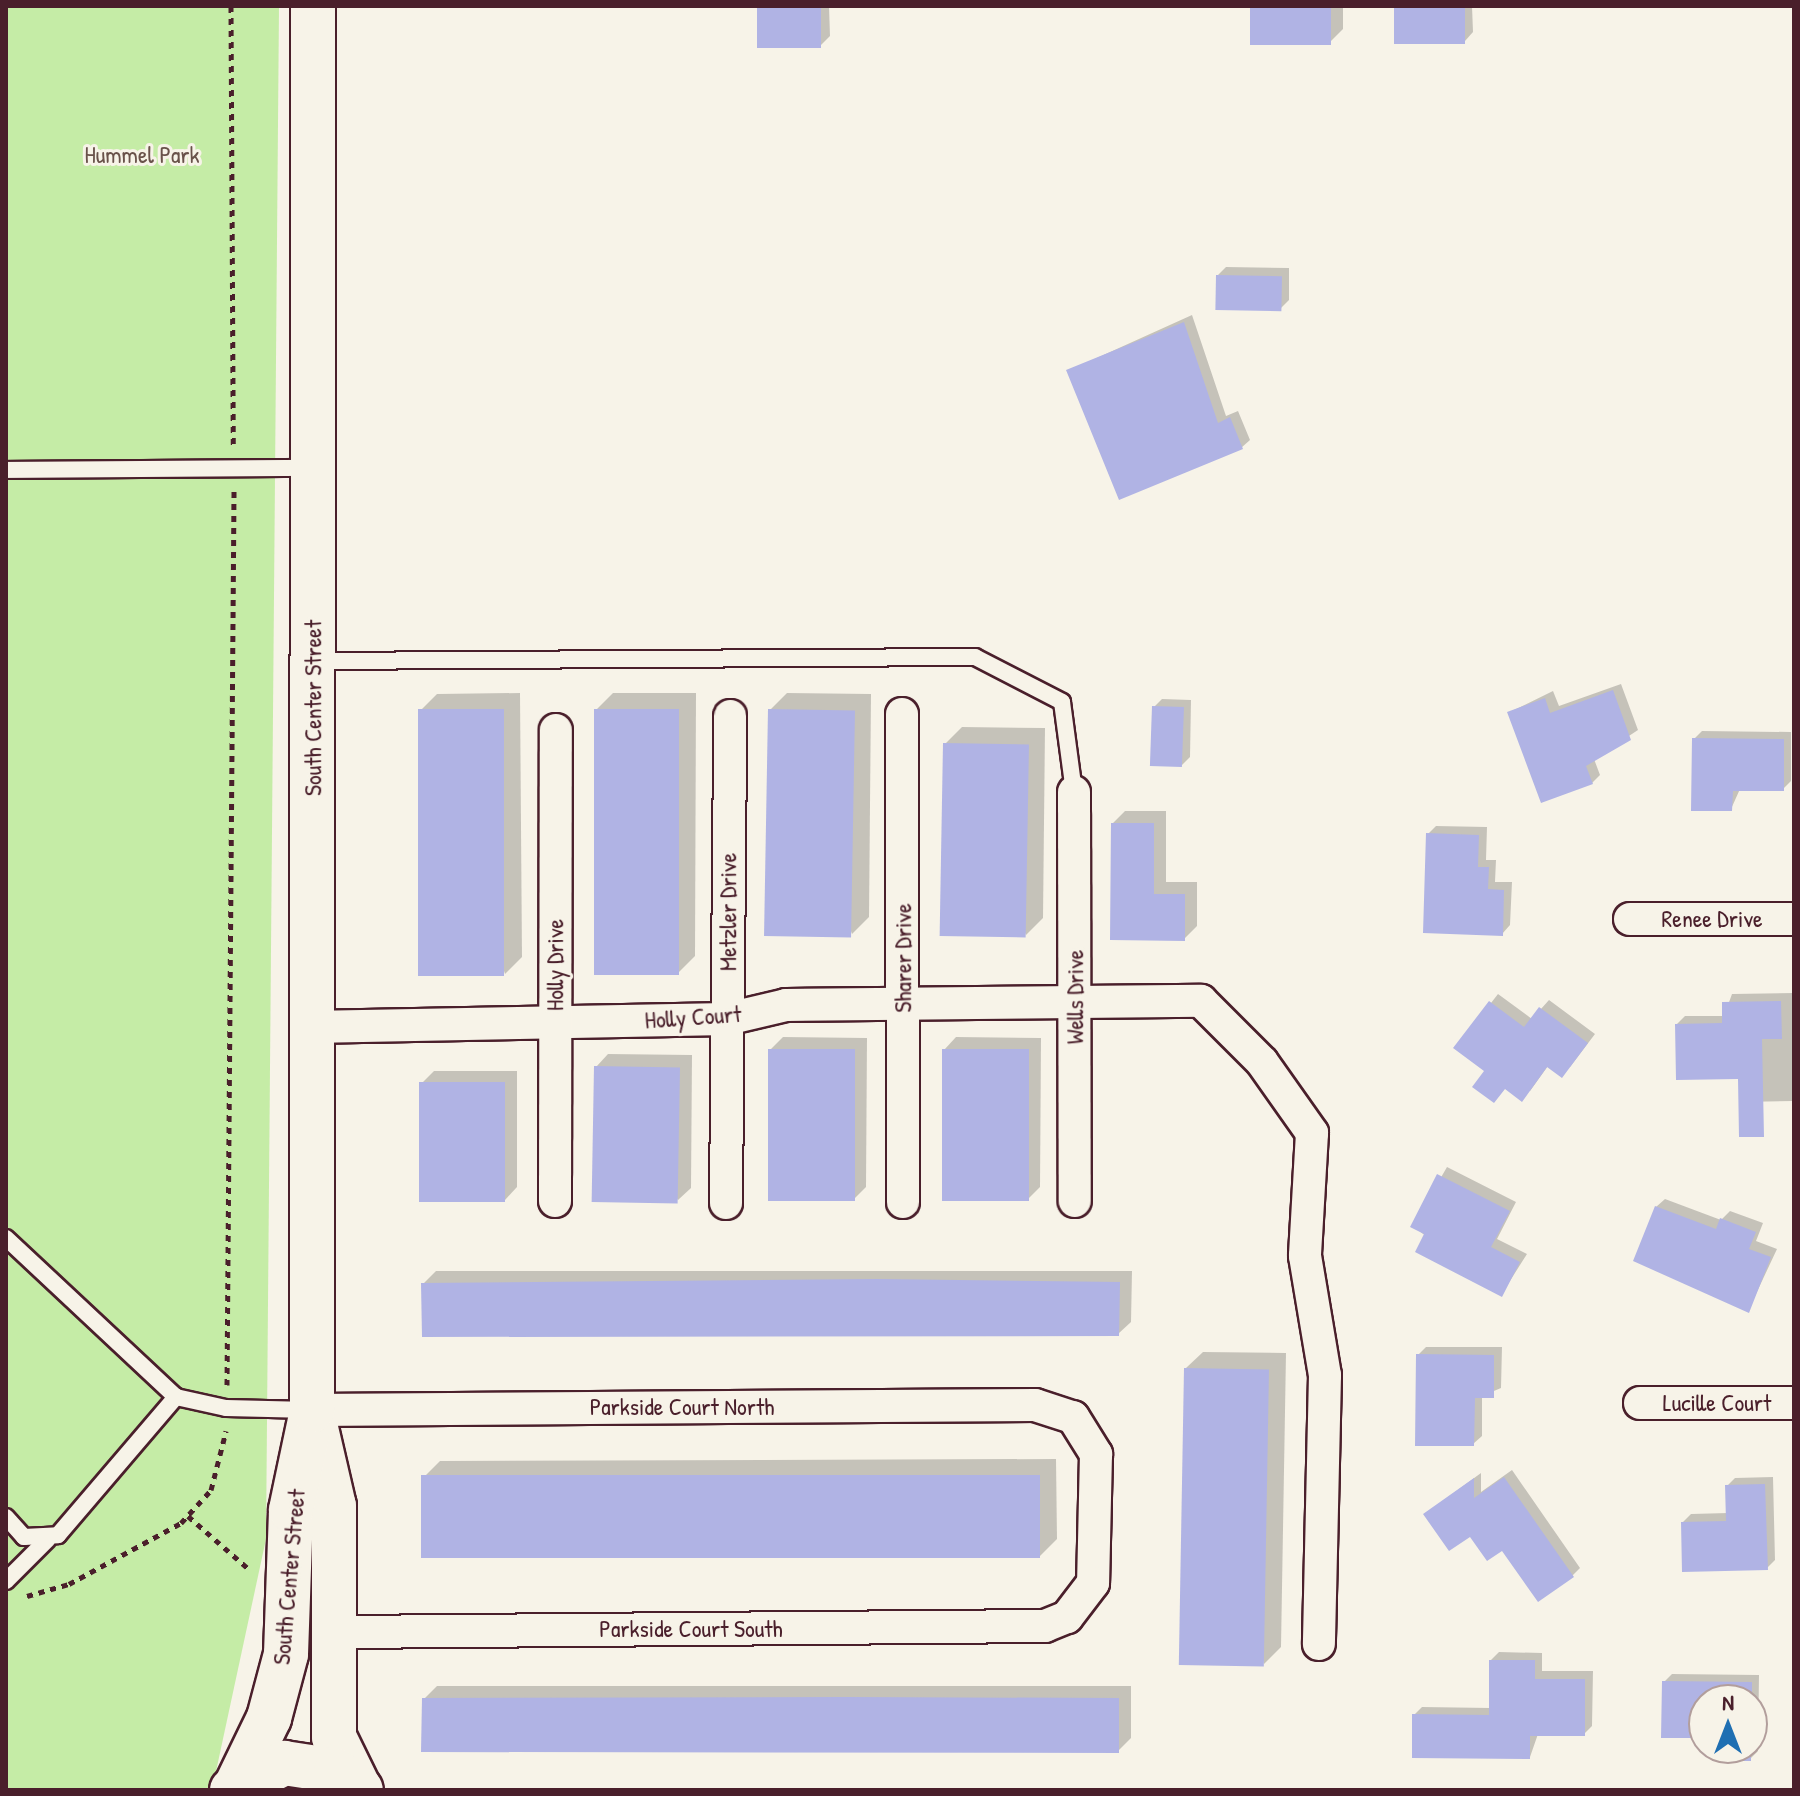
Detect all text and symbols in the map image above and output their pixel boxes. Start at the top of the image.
park label: Hummel Park [84,141,200,169]
street label: South Center Street [299,620,327,796]
street label: Metzler Drive [714,853,742,971]
street label: Sharer Drive [889,903,917,1013]
street label: Renee Drive [1661,905,1763,933]
street label: Holly Drive [541,919,569,1011]
street label: Wells Drive [1061,950,1089,1044]
street label: Holly Court [644,999,742,1035]
street label: Lucille Court [1663,1389,1771,1417]
street label: Parkside Court North [590,1393,774,1421]
street label: South Center Street [267,1488,311,1666]
street label: Parkside Court South [599,1615,783,1643]
north arrow [1688,1684,1768,1764]
text: N [1722,1687,1734,1717]

